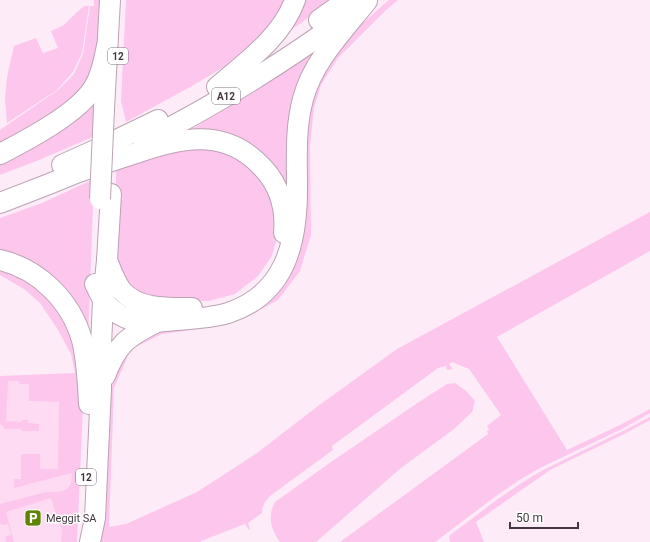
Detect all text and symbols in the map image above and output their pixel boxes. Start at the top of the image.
road number: 12 [108,48,128,64]
road number: A12 [212,88,240,104]
road number: 12 [76,469,96,485]
scale bar [510,504,578,530]
parking icon: Meggit SA [23,508,43,528]
text: 50 m [516,511,543,525]
place label: Meggit SA [46,512,97,525]

